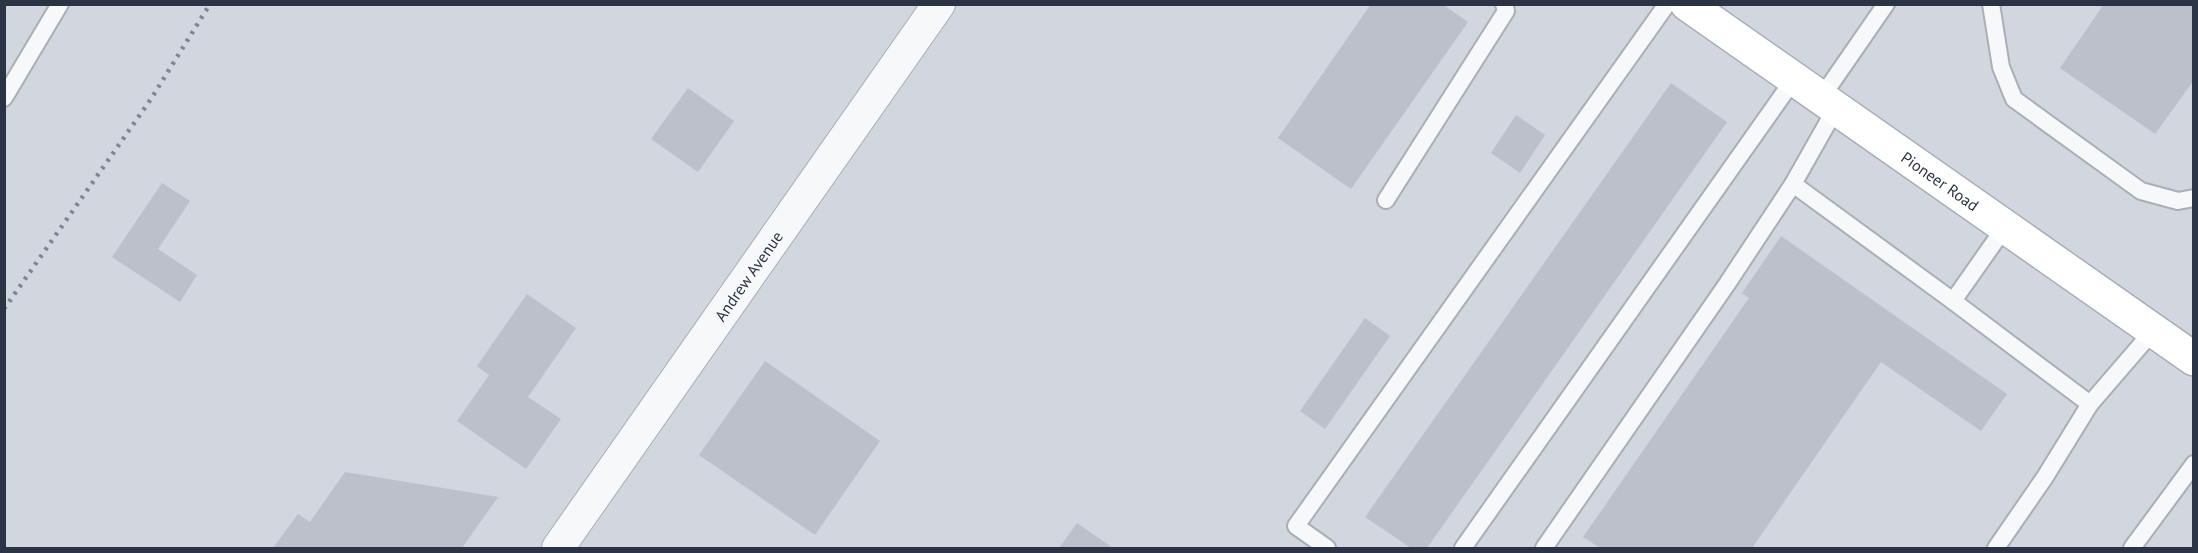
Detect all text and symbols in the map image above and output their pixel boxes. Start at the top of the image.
street label: Pioneer Road [1897,147,1983,215]
street label: Andrew Avenue [710,227,787,325]

